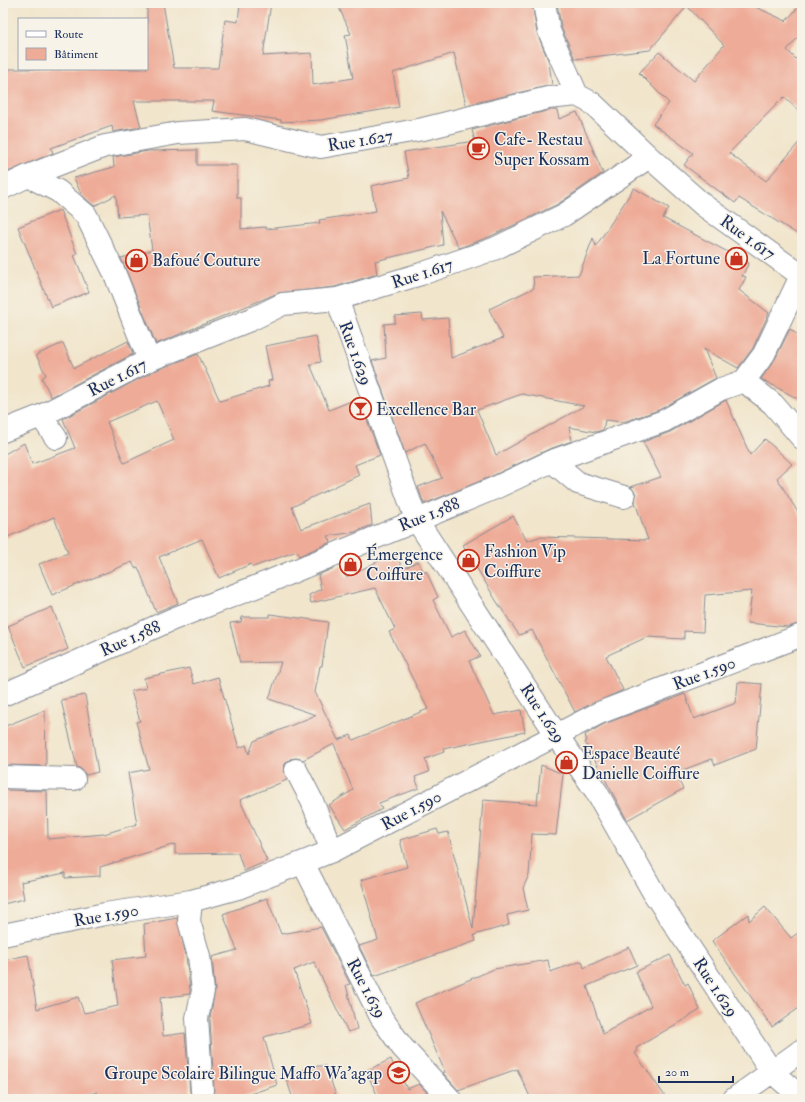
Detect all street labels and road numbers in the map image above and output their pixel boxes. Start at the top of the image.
street label: Rue 1.627 [326,125,394,156]
street label: Rue 1.617 [716,210,780,265]
street label: Rue 1.617 [389,254,456,293]
street label: Rue 1.629 [334,318,377,388]
street label: Rue 1.617 [84,354,150,401]
street label: Rue 1.588 [396,493,463,536]
street label: Rue 1.588 [97,616,164,661]
street label: Rue 1.590 [670,652,739,695]
street label: Rue 1.629 [516,680,570,747]
street label: Rue 1.590 [377,786,445,835]
street label: Rue 1.590 [72,899,140,932]
street label: Rue 1.629 [689,954,743,1021]
street label: Rue 1.639 [342,955,391,1022]

